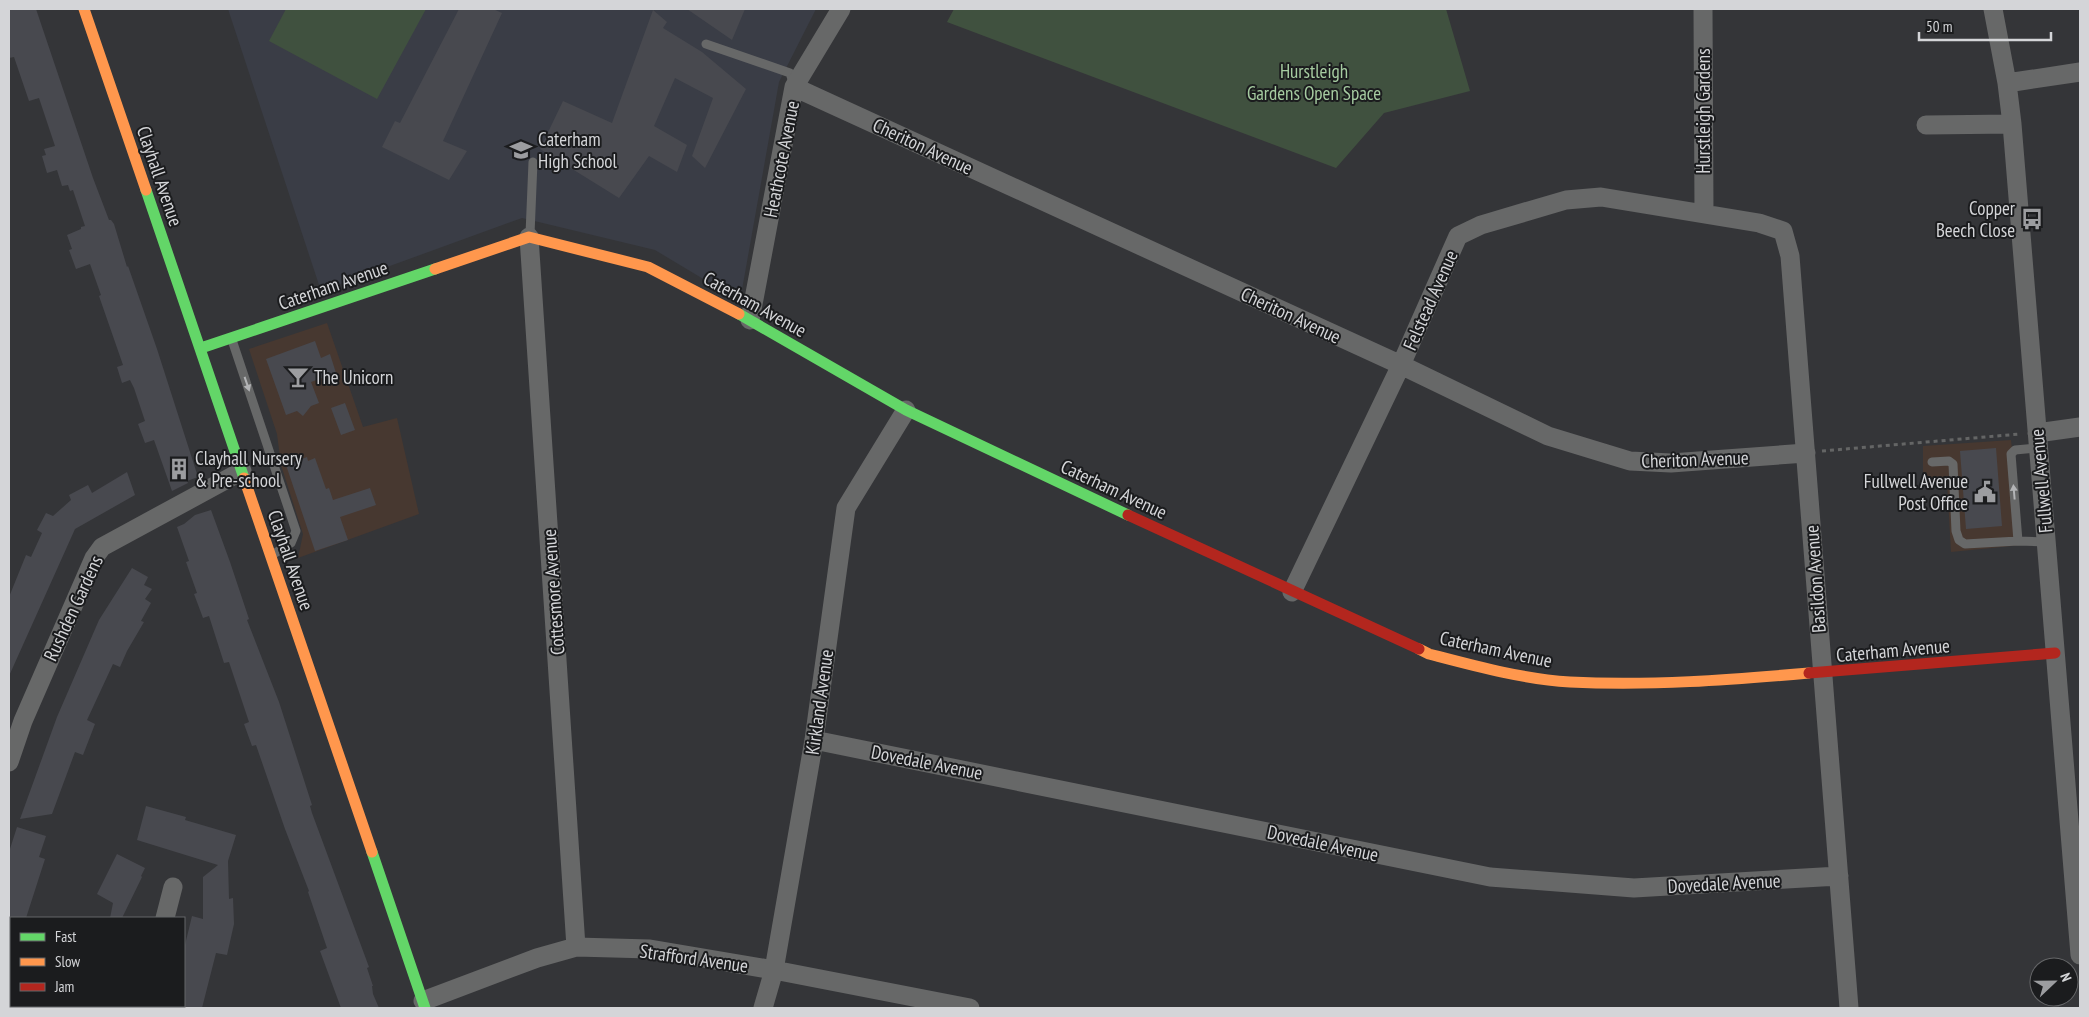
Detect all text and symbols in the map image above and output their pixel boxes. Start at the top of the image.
scale bar [1919,10,2052,42]
text: 50 m [1926,17,1952,36]
street label: Hurstleigh Gardens [1691,48,1715,174]
park label: Hurstleigh Gardens Open Space [1247,59,1381,105]
street label: Heathcote Avenue [758,98,804,219]
street label: Cheriton Avenue [869,112,977,180]
street label: Clayhall Avenue [132,123,188,229]
place label: Caterham High School [538,127,618,173]
school or university icon: Caterham High School [508,137,534,163]
place label: Copper Beech Close [1936,196,2016,242]
bus stop icon: Copper Beech Close [2019,206,2045,232]
street label: Felstead Avenue [1397,246,1463,354]
street label: Caterham Avenue [275,255,391,315]
street label: Caterham Avenue [699,266,811,342]
street label: Cheriton Avenue [1237,281,1345,349]
bar icon: The Unicorn [285,364,311,390]
place label: The Unicorn [314,365,393,389]
one-way arrow [243,377,251,392]
street label: Fullwell Avenue [2024,428,2057,534]
street label: Cheriton Avenue [1641,445,1749,473]
place label: Clayhall Nursery & Pre-school [195,446,303,492]
street label: Caterham Avenue [1057,454,1171,524]
building icon: Clayhall Nursery & Pre-school [166,456,192,482]
place label: Fullwell Avenue Post Office [1864,469,1968,515]
public building icon: Fullwell Avenue Post Office [1972,479,1998,505]
one-way arrow [2009,484,2017,500]
street label: Clayhall Avenue [263,507,319,613]
street label: Basildon Avenue [1799,524,1831,634]
street label: Cottesmore Avenue [537,528,569,656]
street label: Rushden Gardens [38,551,108,665]
street label: Caterham Avenue [1438,625,1554,673]
street label: Caterham Avenue [1835,633,1951,667]
street label: Kirkland Avenue [800,648,838,756]
street label: Dovedale Avenue [869,739,985,785]
street label: Dovedale Avenue [1265,820,1381,867]
street label: Dovedale Avenue [1667,868,1781,898]
legend [10,917,185,1007]
text: Fast [55,927,76,946]
street label: Strafford Avenue [638,939,750,977]
text: Slow [55,952,80,971]
north arrow [2029,957,2079,1007]
text: N [2056,970,2076,984]
text: Jam [54,977,74,996]

